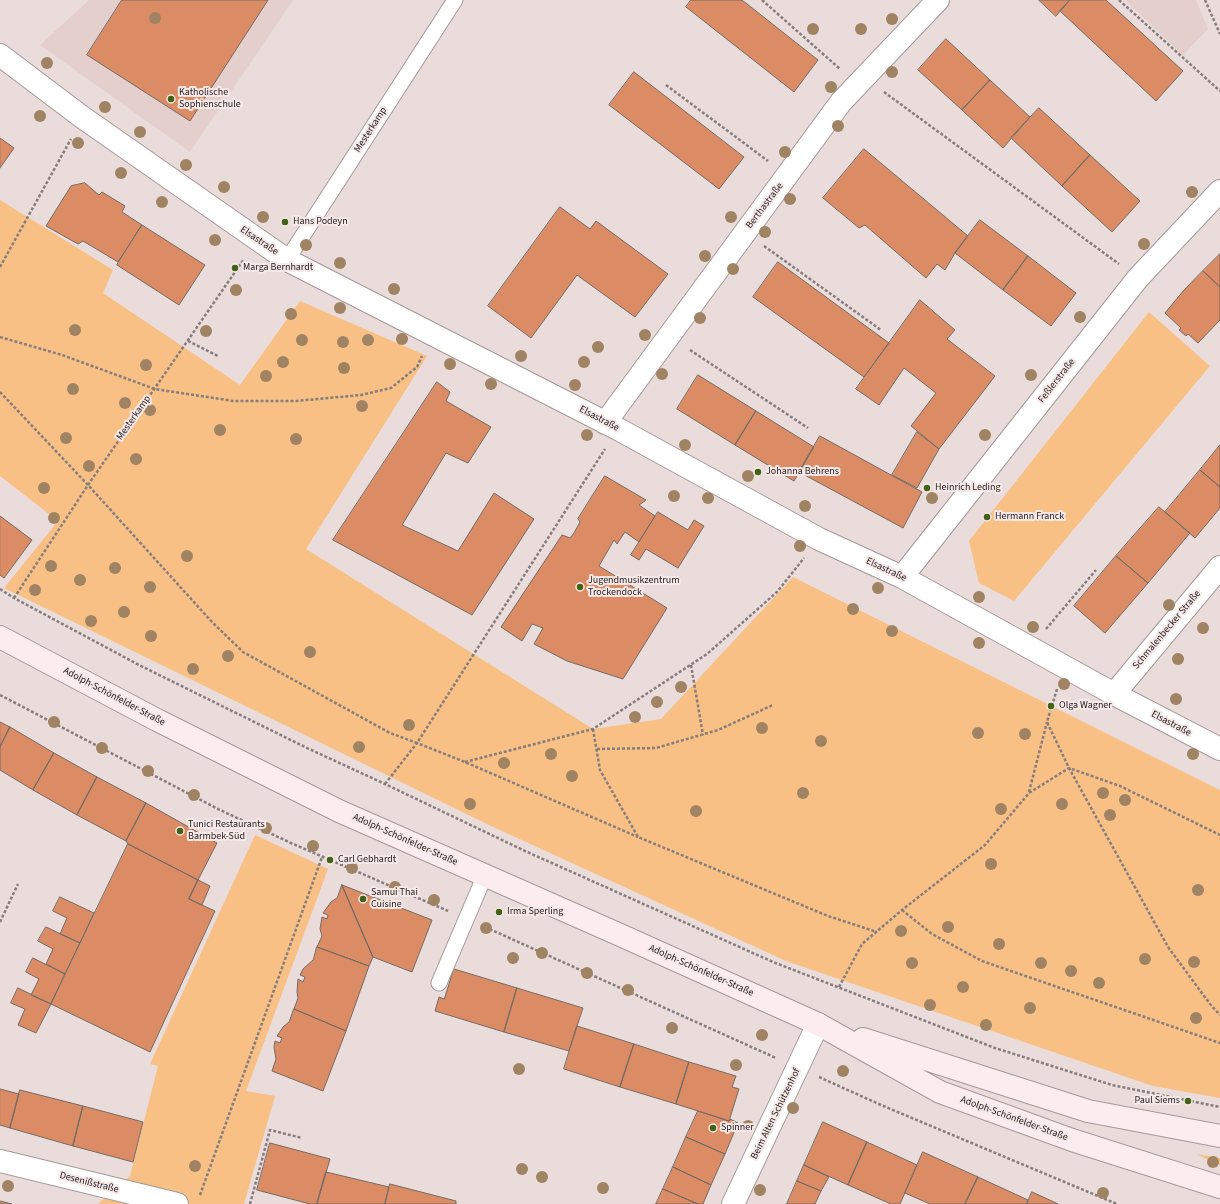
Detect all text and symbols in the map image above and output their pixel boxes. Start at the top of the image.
place label: Katholische Sophienschule [179,87,241,110]
marker: Katholische Sophienschule [166,94,176,104]
street label: Mesterkamp [352,105,390,155]
street label: Berthastraße [744,181,786,231]
place label: Hans Podeyn [293,216,348,228]
marker: Hans Podeyn [280,217,290,227]
street label: Elsastraße [238,224,280,258]
place label: Marga Bernhardt [243,262,313,274]
marker: Marga Bernhardt [230,263,240,273]
street label: Feßlerstraße [1036,356,1078,406]
street label: Mesterkamp [114,393,154,443]
street label: Elsastraße [577,404,621,434]
place label: Johanna Behrens [766,466,839,478]
marker: Johanna Behrens [753,467,763,477]
place label: Heinrich Leding [935,482,1001,494]
marker: Heinrich Leding [922,483,932,493]
place label: Hermann Franck [995,511,1064,523]
marker: Hermann Franck [982,512,992,522]
street label: Elsastraße [864,555,908,585]
place label: Jugendmusikzentrum Trockendock [588,575,680,598]
marker: Jugendmusikzentrum Trockendock [575,582,585,592]
street label: Schmalenbecker Straße [1130,588,1204,672]
street label: Adolph-Schönfelder-Straße [61,665,167,729]
place label: Olga Wagner [1059,700,1112,712]
marker: Olga Wagner [1046,701,1056,711]
street label: Elsastraße [1149,709,1193,739]
street label: Adolph-Schönfelder-Straße [351,811,459,869]
place label: Tunici Restaurants Barmbek-Süd [188,819,265,842]
marker: Tunici Restaurants Barmbek-Süd [175,826,185,836]
place label: Carl Gebhardt [338,854,396,866]
marker: Carl Gebhardt [325,855,335,865]
place label: Samui Thai Cuisine [371,887,418,910]
marker: Samui Thai Cuisine [358,894,368,904]
place label: Irma Sperling [507,906,563,918]
marker: Irma Sperling [494,907,504,917]
street label: Adolph-Schönfelder-Straße [647,942,755,1000]
street label: Beim Alten Schützenhof [749,1067,803,1161]
street label: Adolph-Schönfelder-Straße [959,1094,1069,1144]
place label: Paul Siems [1134,1095,1180,1107]
marker: Paul Siems [1183,1096,1193,1106]
place label: Spinner [721,1122,754,1134]
marker: Spinner [708,1123,718,1133]
street label: Desenißstraße [58,1170,120,1196]

